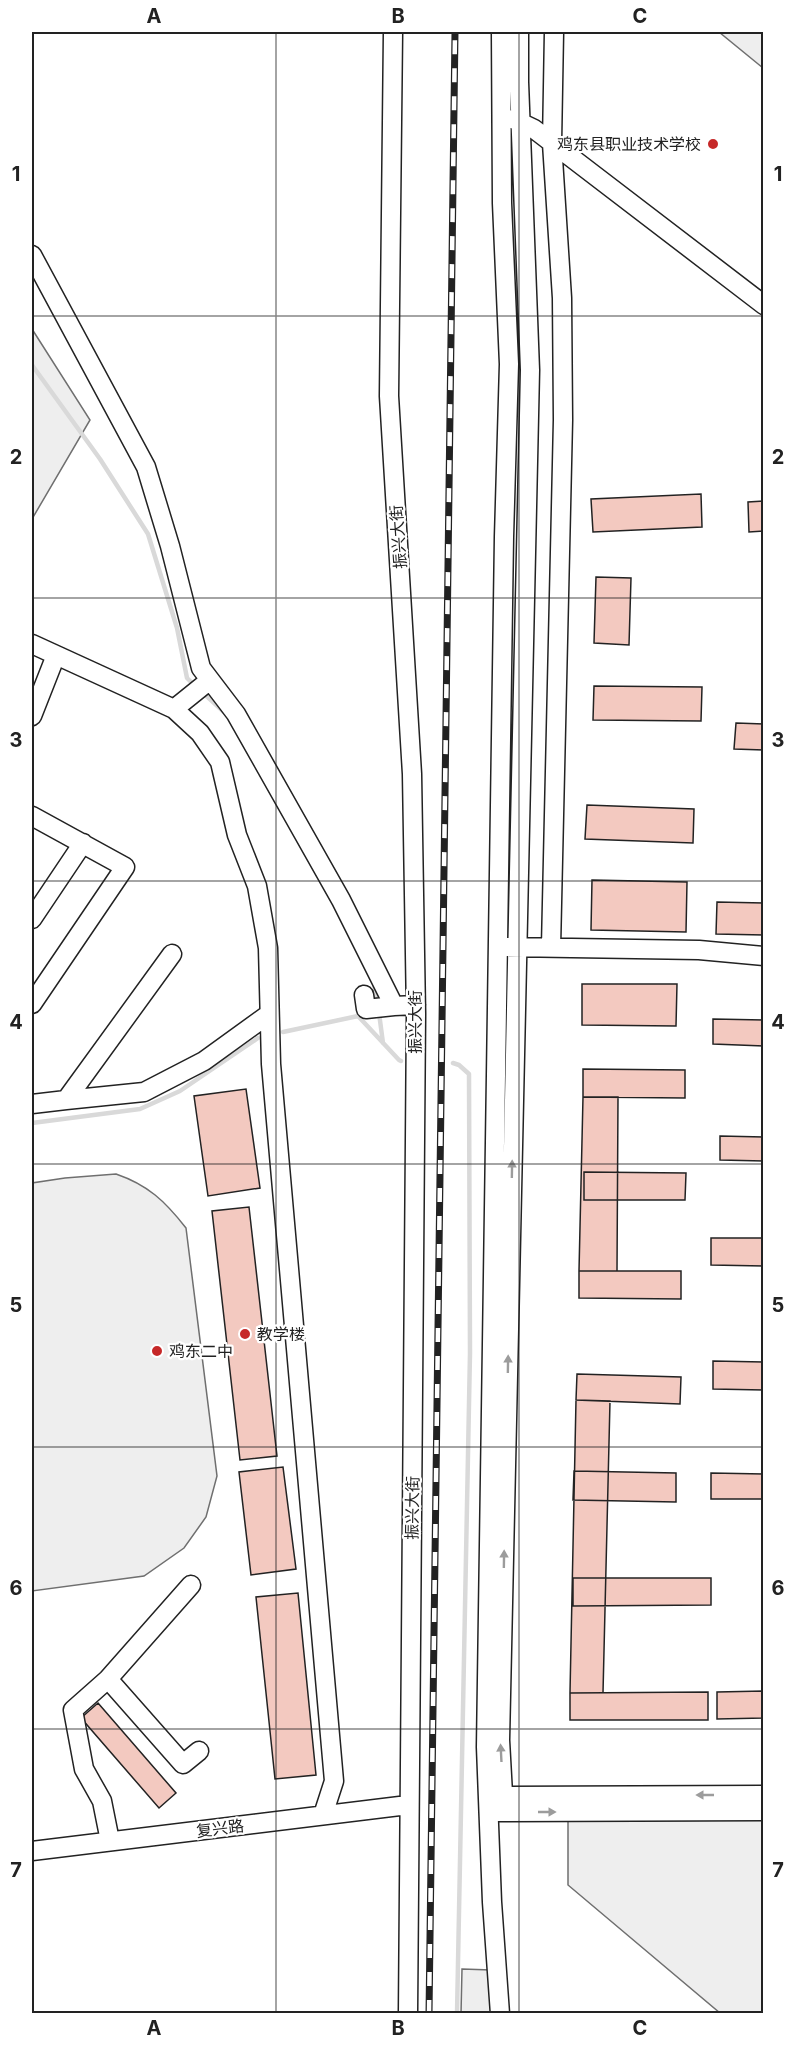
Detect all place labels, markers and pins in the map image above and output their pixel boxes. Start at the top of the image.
place label: 鸡东县职业技术学校 [557,134,701,154]
marker: 鸡东县职业技术学校 [706,137,720,151]
place label: 教学楼 [257,1324,305,1344]
marker: 教学楼 [238,1327,252,1341]
place label: 鸡东二中 [169,1341,233,1361]
marker: 鸡东二中 [150,1344,164,1358]

